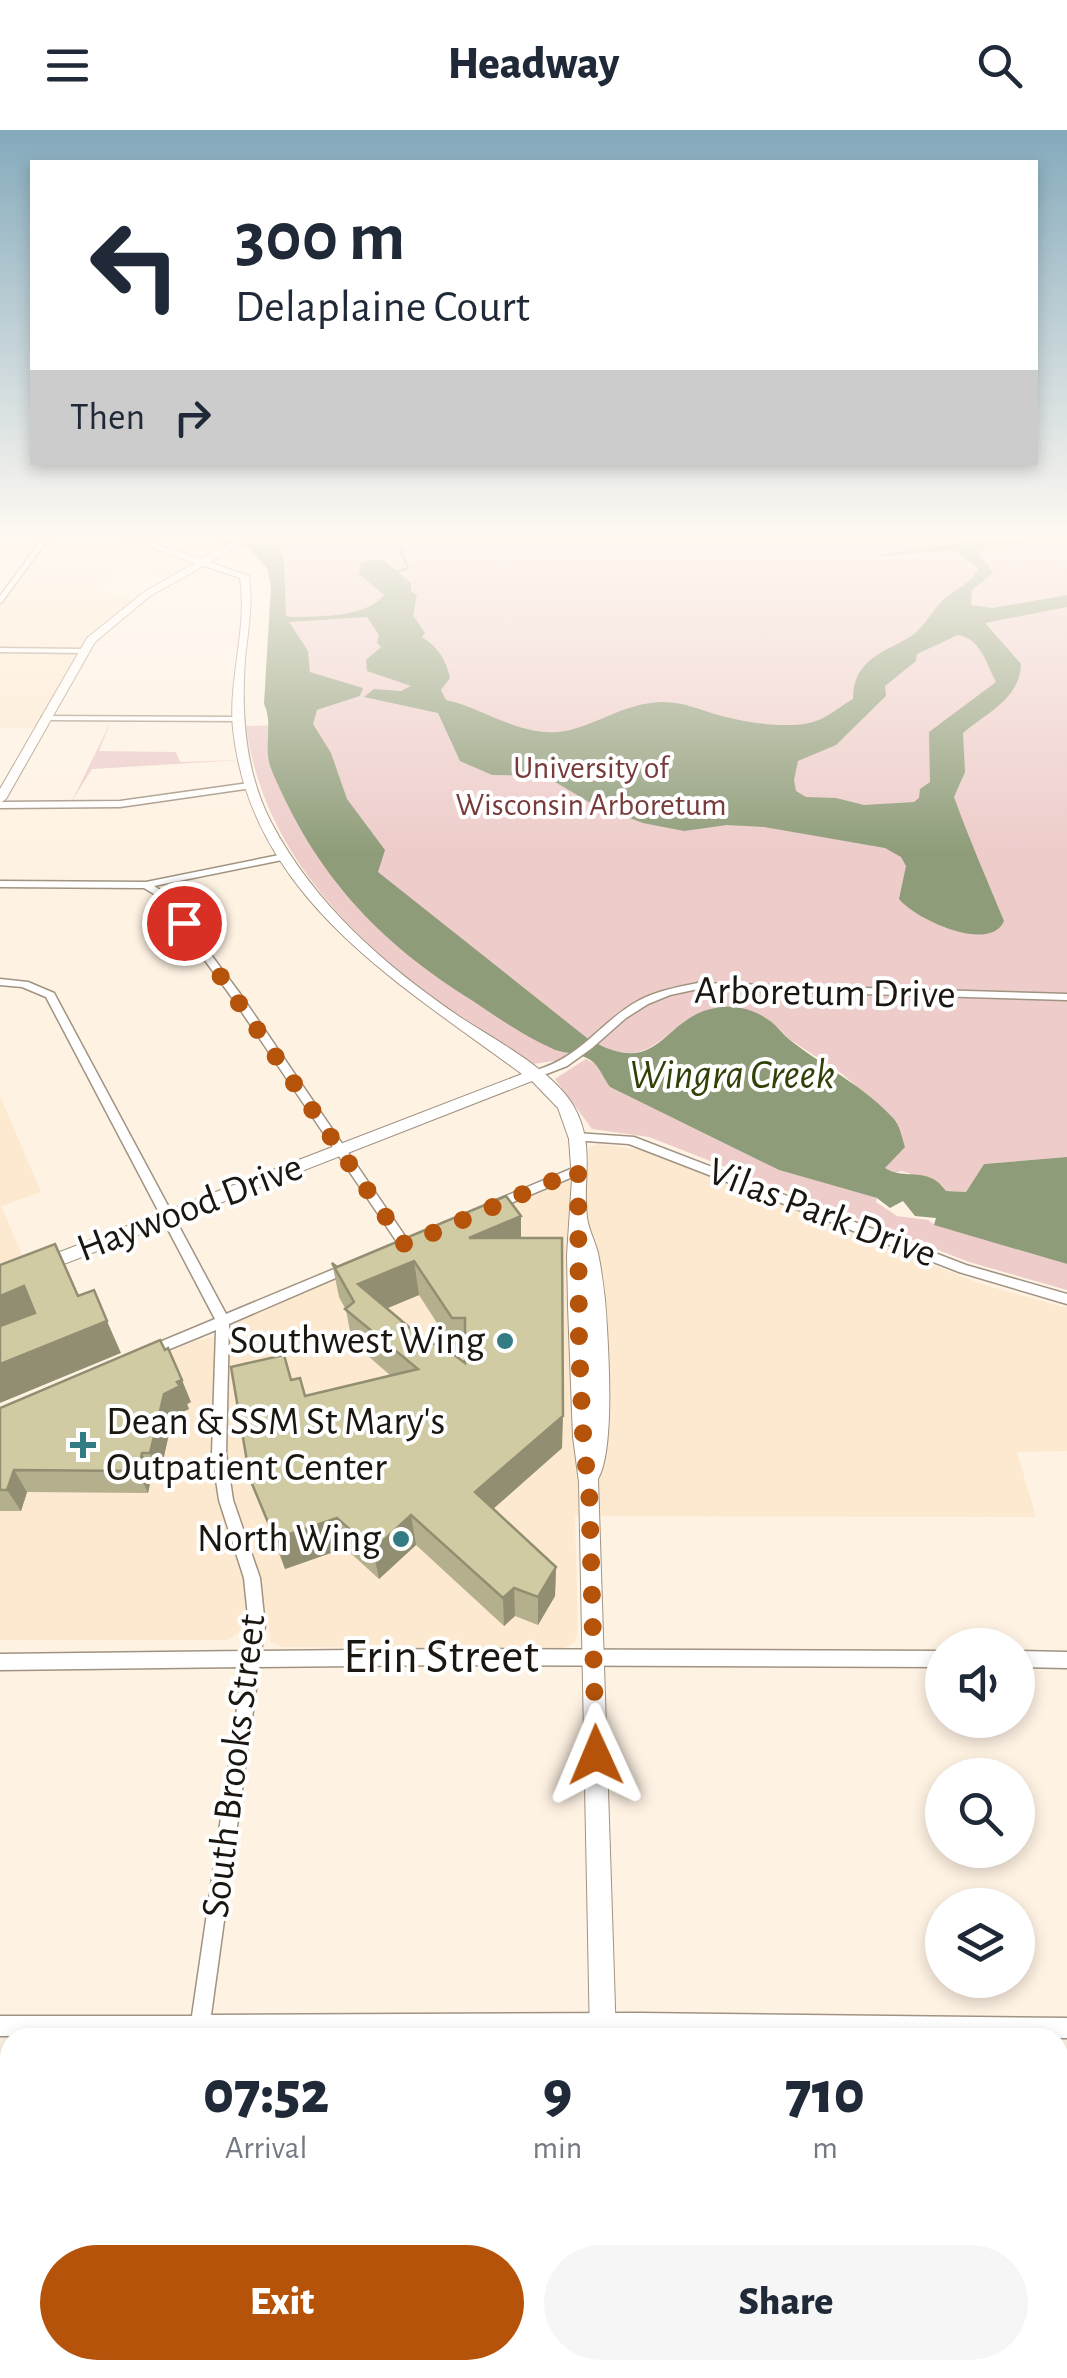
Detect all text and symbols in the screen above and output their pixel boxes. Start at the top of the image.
icon: menu [40,38,95,93]
icon: search [972,38,1027,93]
text: Headway [448,42,619,87]
icon: left [70,200,200,330]
text: 300 m [235,203,405,273]
text: Delaplaine Court [235,285,530,330]
icon: right [165,390,220,445]
text: Then [70,399,145,437]
park label: University of Wisconsin Arboretum [455,752,727,821]
pin [142,881,227,966]
icon: arrive [157,896,212,951]
street label: Arboretum Drive [694,971,956,1015]
water label: Wingra Creek [629,1054,835,1096]
street label: Haywood Drive [72,1147,308,1269]
street label: Vilas Park Drive [702,1151,942,1275]
place label: Southwest Wing [230,1321,486,1361]
marker: Southwest Wing [494,1330,516,1352]
place label: Dean & SSM St Mary's Outpatient Center [106,1402,445,1488]
marker: Dean & SSM St Mary's Outpatient Center [70,1432,96,1458]
place label: North Wing [197,1519,382,1559]
marker: North Wing [390,1528,412,1550]
street label: South Brooks Street [196,1612,272,1920]
map controls [925,1628,1035,1998]
button: sound [925,1628,1035,1738]
street label: Erin Street [343,1634,539,1682]
position arrow [544,1703,648,1807]
button: search [925,1758,1035,1868]
button: layers [925,1888,1035,1998]
text: 07:52 [203,2064,329,2124]
text: 9 [543,2064,572,2124]
text: 710 [785,2064,865,2124]
text: Arrival [225,2132,307,2164]
text: min [532,2132,582,2164]
text: m [812,2132,838,2164]
button: Exit [40,2245,524,2360]
button: Share [544,2245,1028,2360]

